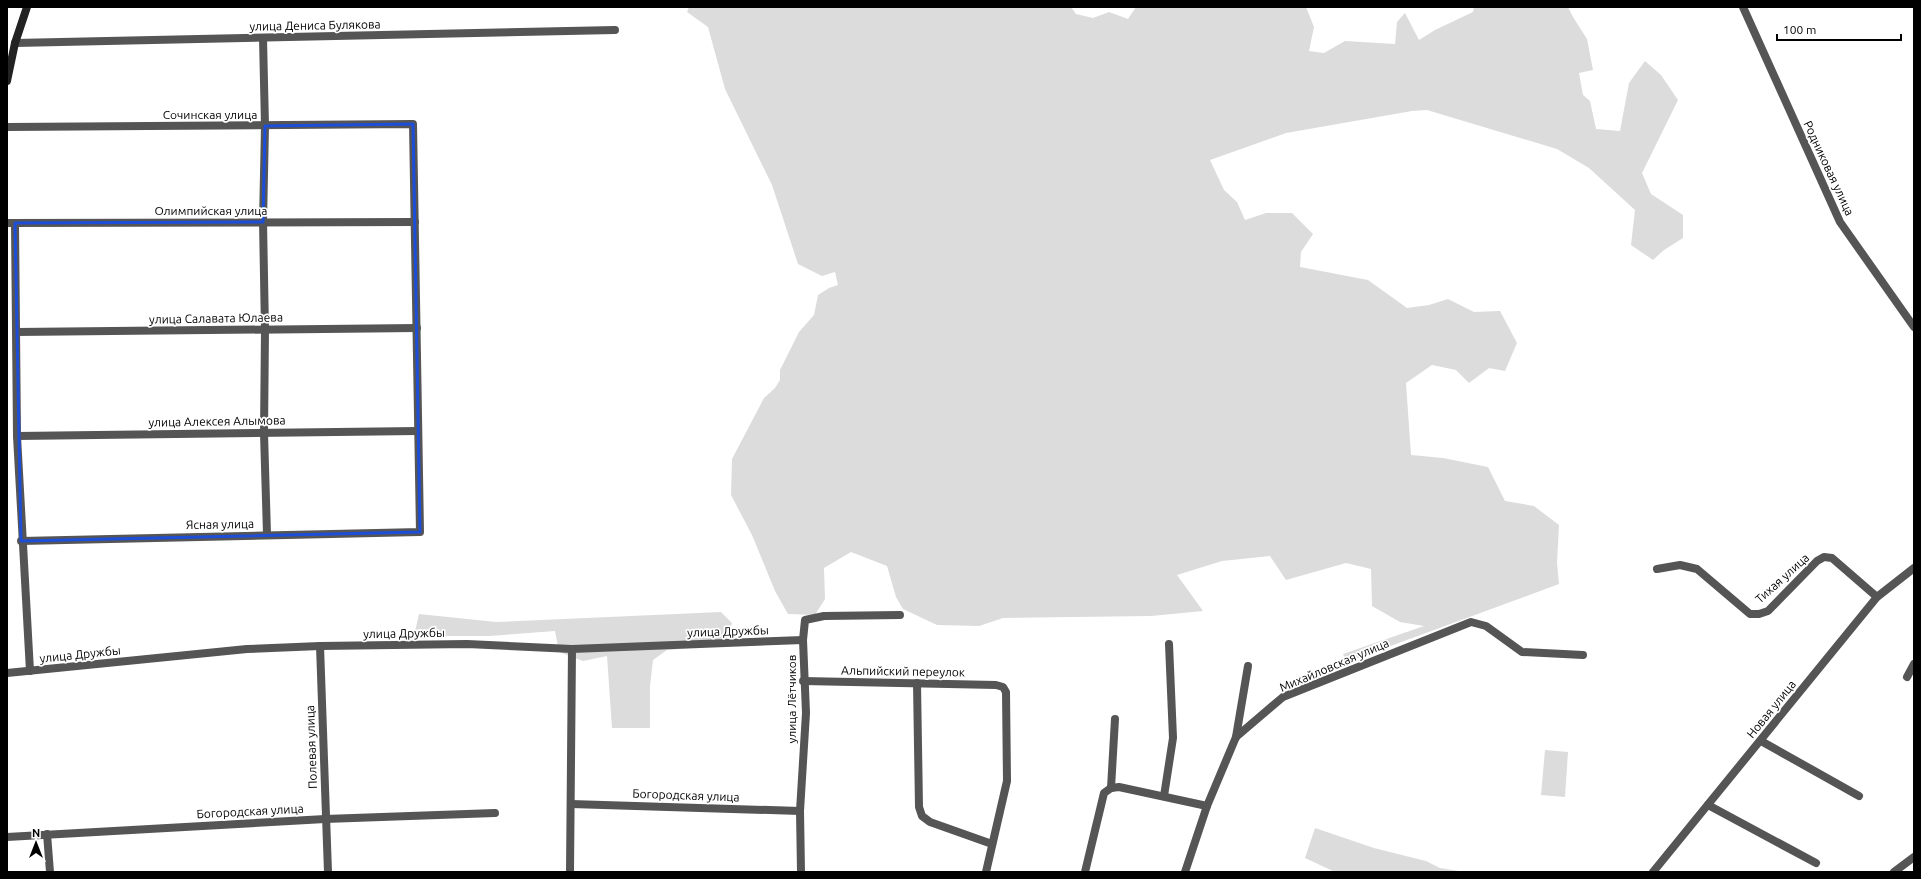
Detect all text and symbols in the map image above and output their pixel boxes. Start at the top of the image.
scale bar [1777,16,1901,42]
street label: улица Дениса Булякова [249,17,381,33]
text: 100 m [1783,23,1816,36]
street label: Сочинская улица [163,108,257,121]
street label: Родниковая улица [1801,119,1857,217]
street label: Олимпийская улица [154,204,268,217]
street label: улица Салавата Юлаева [149,310,283,326]
street label: улица Алексея Алымова [148,413,286,429]
street label: Ясная улица [186,517,254,531]
street label: Тихая улица [1753,551,1811,605]
street label: улица Дружбы [687,623,769,639]
street label: улица Дружбы [363,626,445,640]
street label: Михайловская улица [1277,636,1391,694]
street label: улица Дружбы [39,643,121,665]
street label: улица Лётчиков [785,655,798,743]
street label: Альпийский переулок [841,663,965,679]
street label: Новая улица [1744,678,1798,740]
street label: Полевая улица [303,705,319,789]
street label: Богородская улица [632,787,740,803]
street label: Богородская улица [196,802,304,820]
north arrow [16,823,56,863]
text: N [32,827,40,839]

